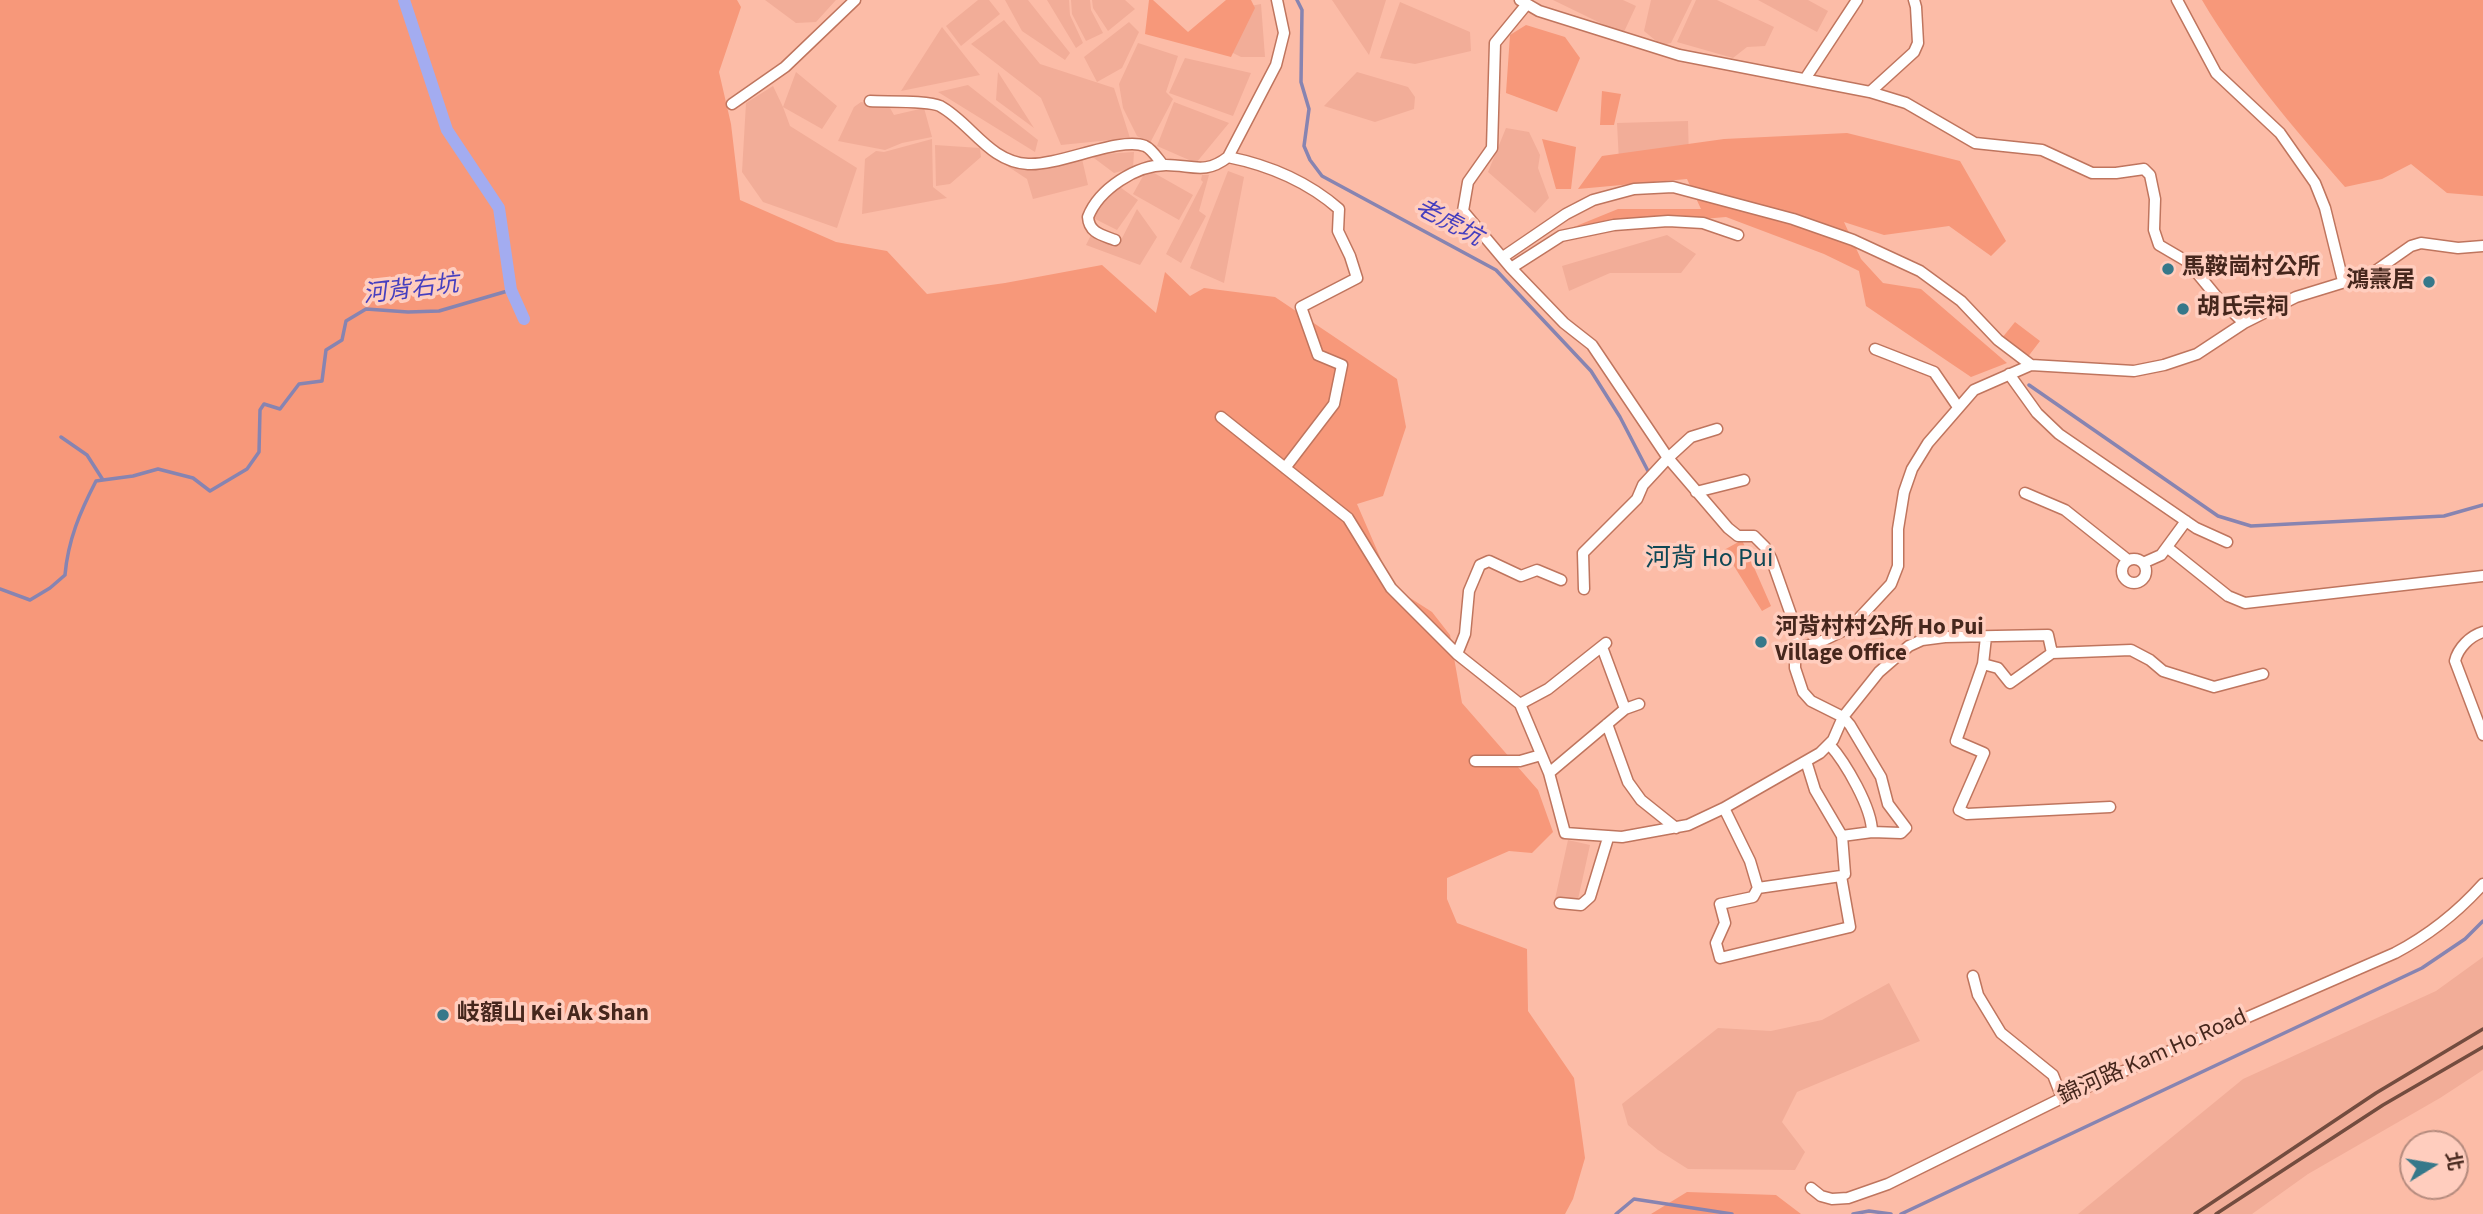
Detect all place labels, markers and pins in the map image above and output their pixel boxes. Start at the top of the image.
place label: 馬鞍崗村公所 [2182,255,2320,283]
marker: 馬鞍崗村公所 [2160,261,2176,277]
place label: 鴻燾居 [2346,268,2415,296]
marker: 鴻燾居 [2421,274,2437,290]
place label: 胡氏宗祠 [2197,295,2289,323]
marker: 胡氏宗祠 [2175,301,2191,317]
place label: 河背村村公所 Ho Pui Village Office [1775,615,1984,669]
marker: 河背村村公所 Ho Pui Village Office [1753,634,1769,650]
place label: 岐額山 Kei Ak Shan [457,1001,649,1029]
marker: 岐額山 Kei Ak Shan [435,1007,451,1023]

